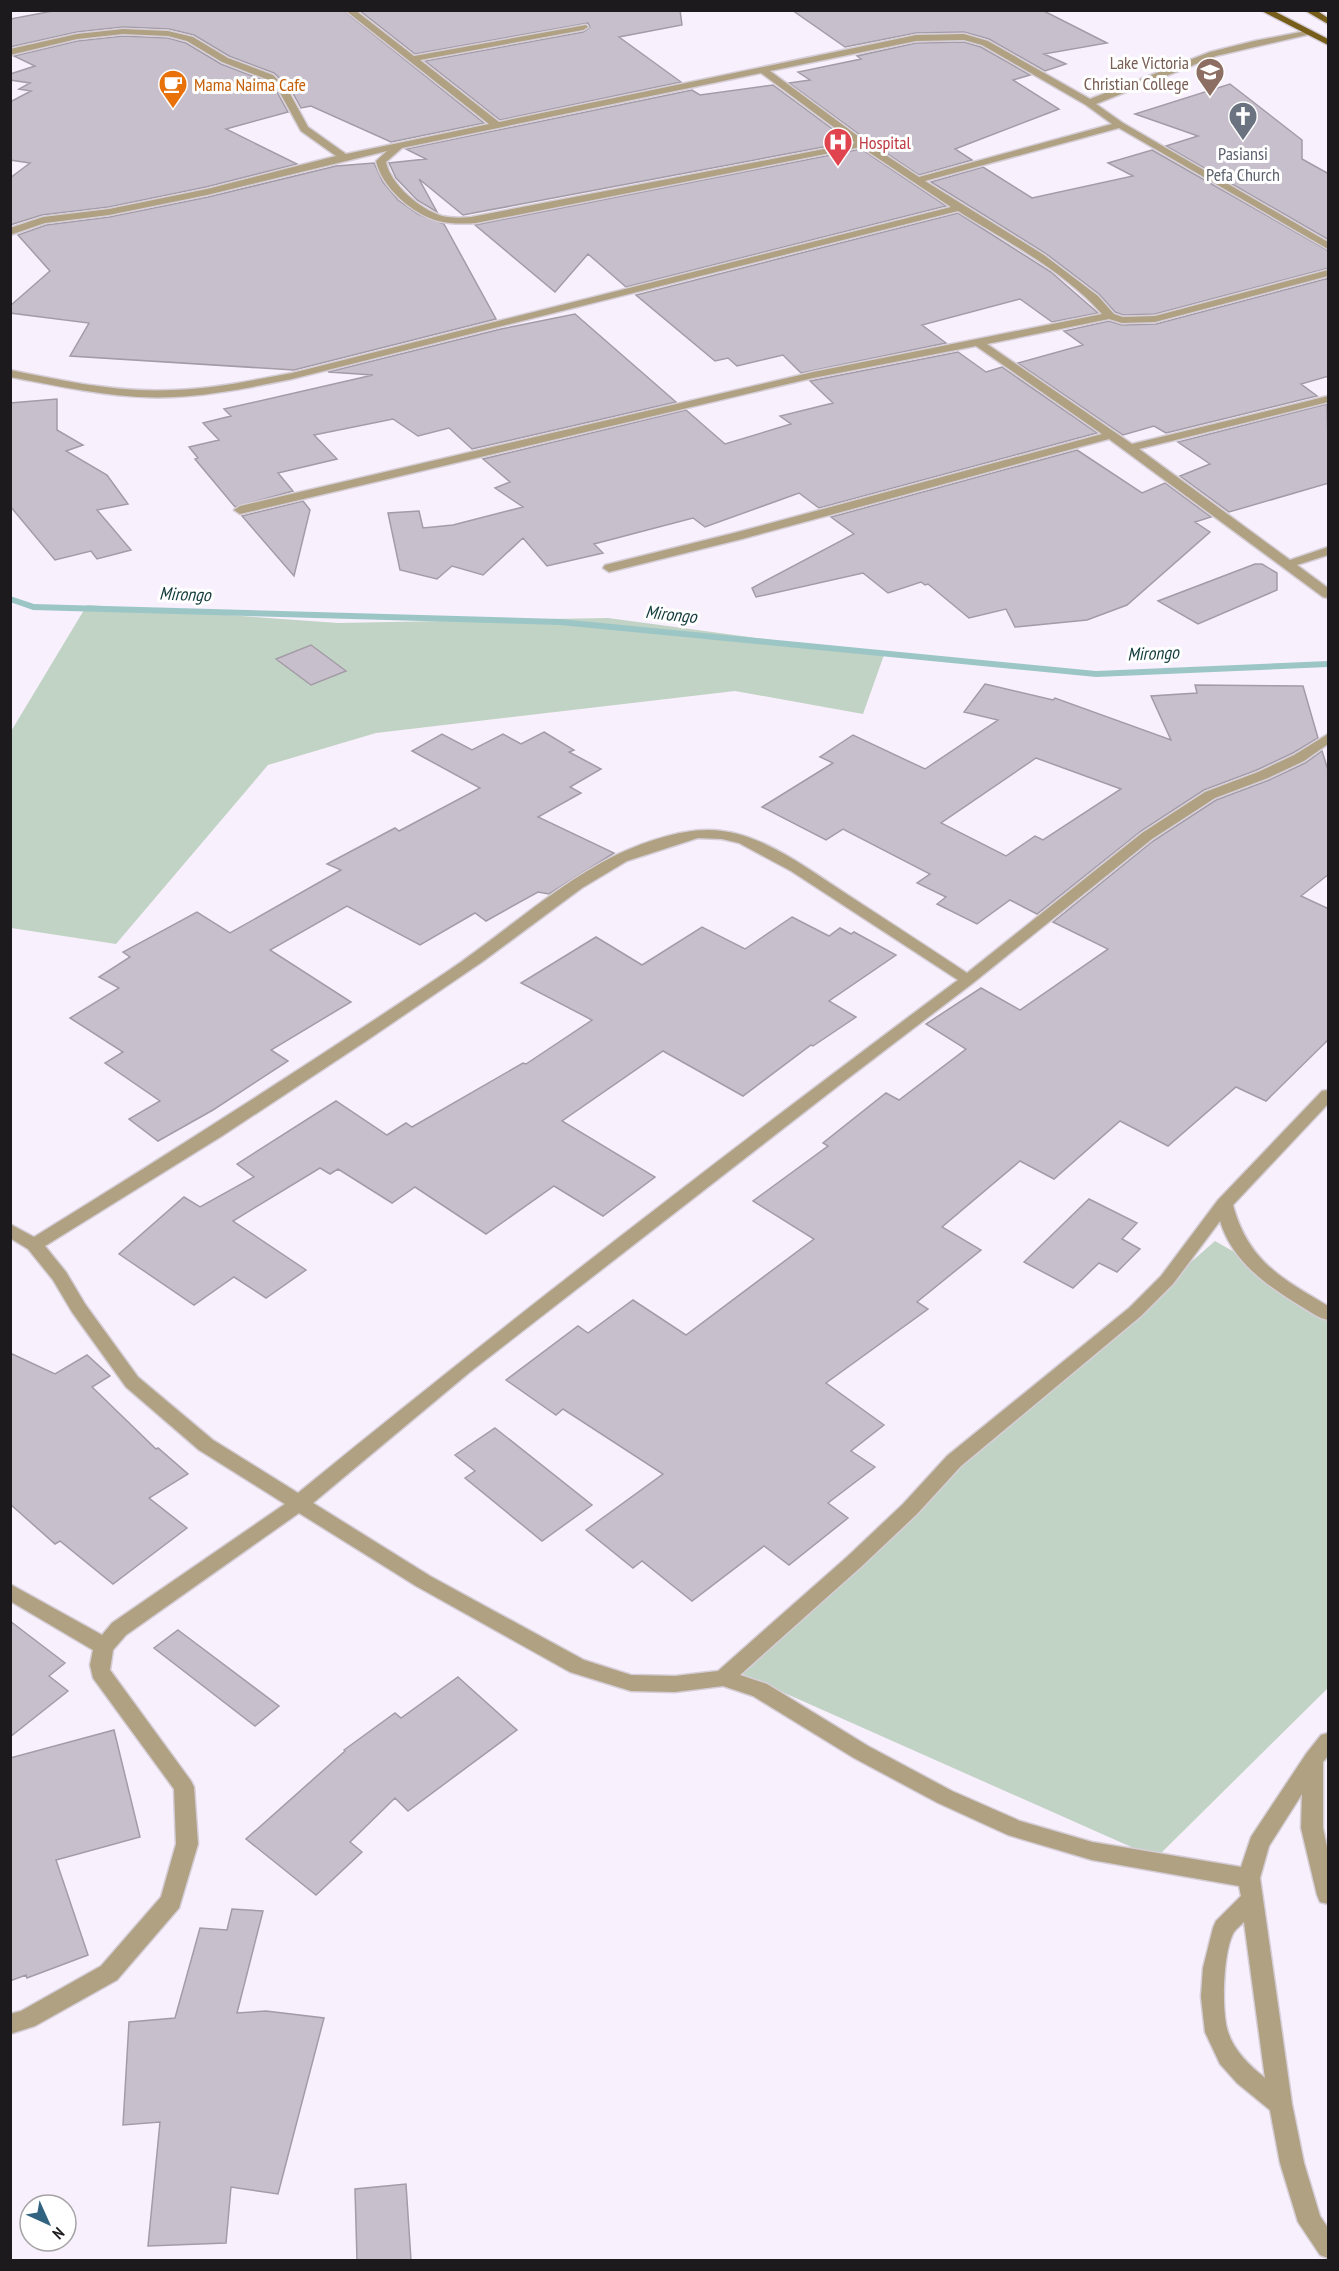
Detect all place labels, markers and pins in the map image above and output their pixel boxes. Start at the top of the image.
place label: Lake Victoria Christian College [1084,51,1189,95]
school or university icon: Lake Victoria Christian College [1194,56,1226,98]
cafe icon: Mama Naima Cafe [157,68,189,110]
place label: Mama Naima Cafe [194,73,306,96]
church icon: Pasiansi Pefa Church [1227,100,1259,142]
hospital icon: Hospital [822,126,854,168]
place label: Hospital [859,131,911,154]
place label: Pasiansi Pefa Church [1206,142,1280,186]

